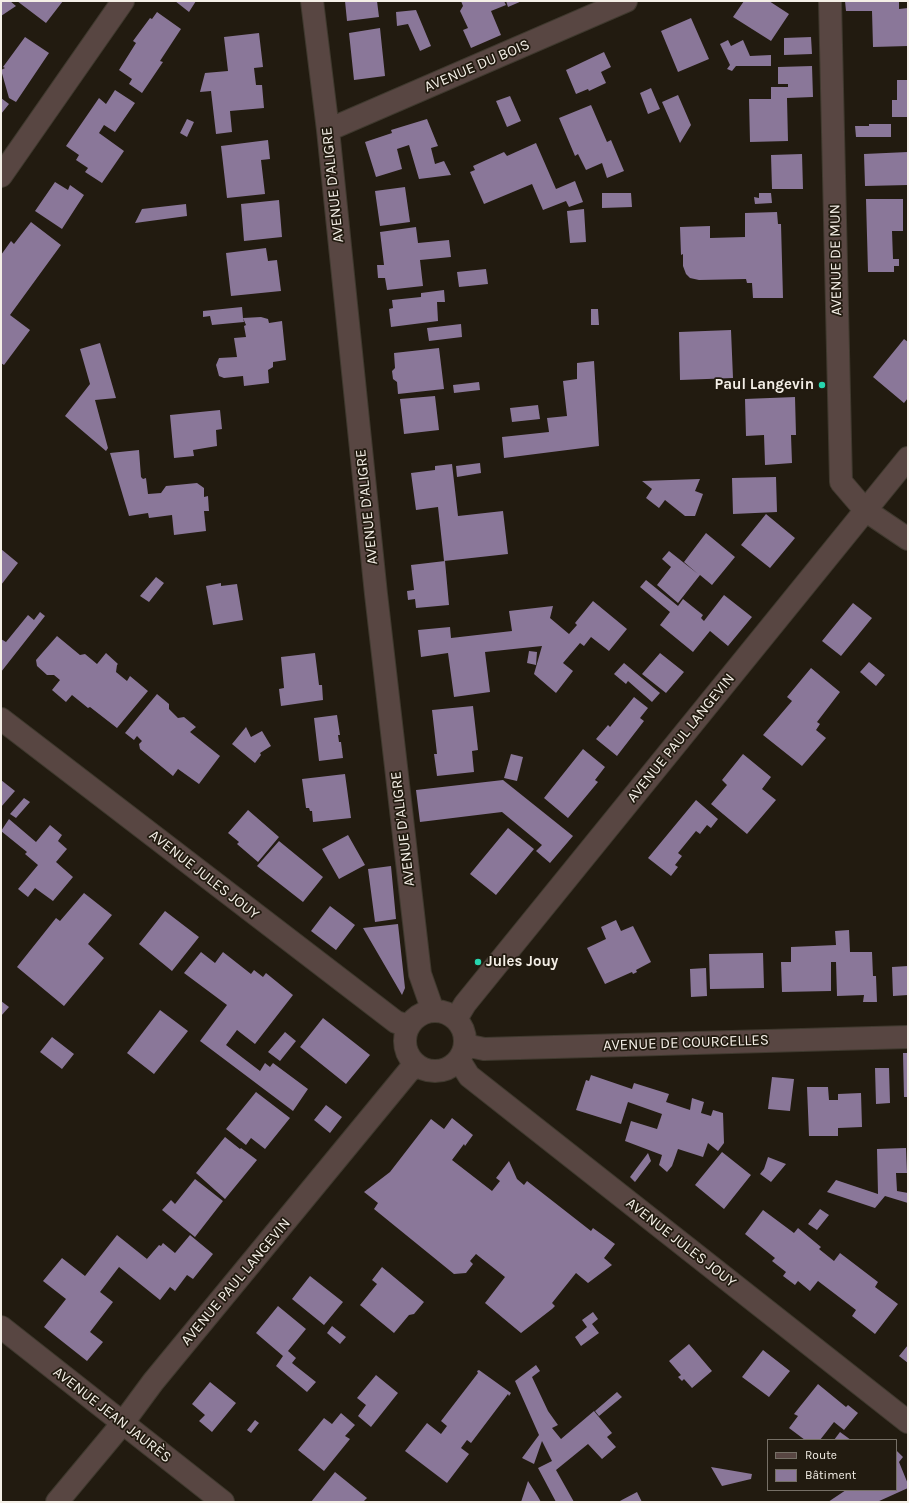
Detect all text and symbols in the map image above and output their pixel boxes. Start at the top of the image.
street label: AVENUE DU BOIS [422,36,532,96]
street label: AVENUE D'ALIGRE [318,126,348,244]
street label: AVENUE DE MUN [826,204,846,316]
place label: Paul Langevin [714,376,814,394]
marker: Paul Langevin [817,380,827,390]
street label: AVENUE D'ALIGRE [352,448,382,566]
street label: AVENUE PAUL LANGEVIN [623,670,739,806]
street label: AVENUE D'ALIGRE [387,770,419,888]
street label: AVENUE JULES JOUY [145,826,263,924]
place label: Jules Jouy [486,953,558,971]
marker: Jules Jouy [473,957,483,967]
street label: AVENUE DE COURCELLES [603,1031,769,1055]
street label: AVENUE JULES JOUY [622,1194,740,1292]
street label: AVENUE PAUL LANGEVIN [177,1215,295,1349]
street label: AVENUE JEAN JAURÈS [49,1363,175,1467]
legend [767,1439,897,1491]
text: Route [805,1448,837,1462]
text: Bâtiment [805,1468,856,1482]

